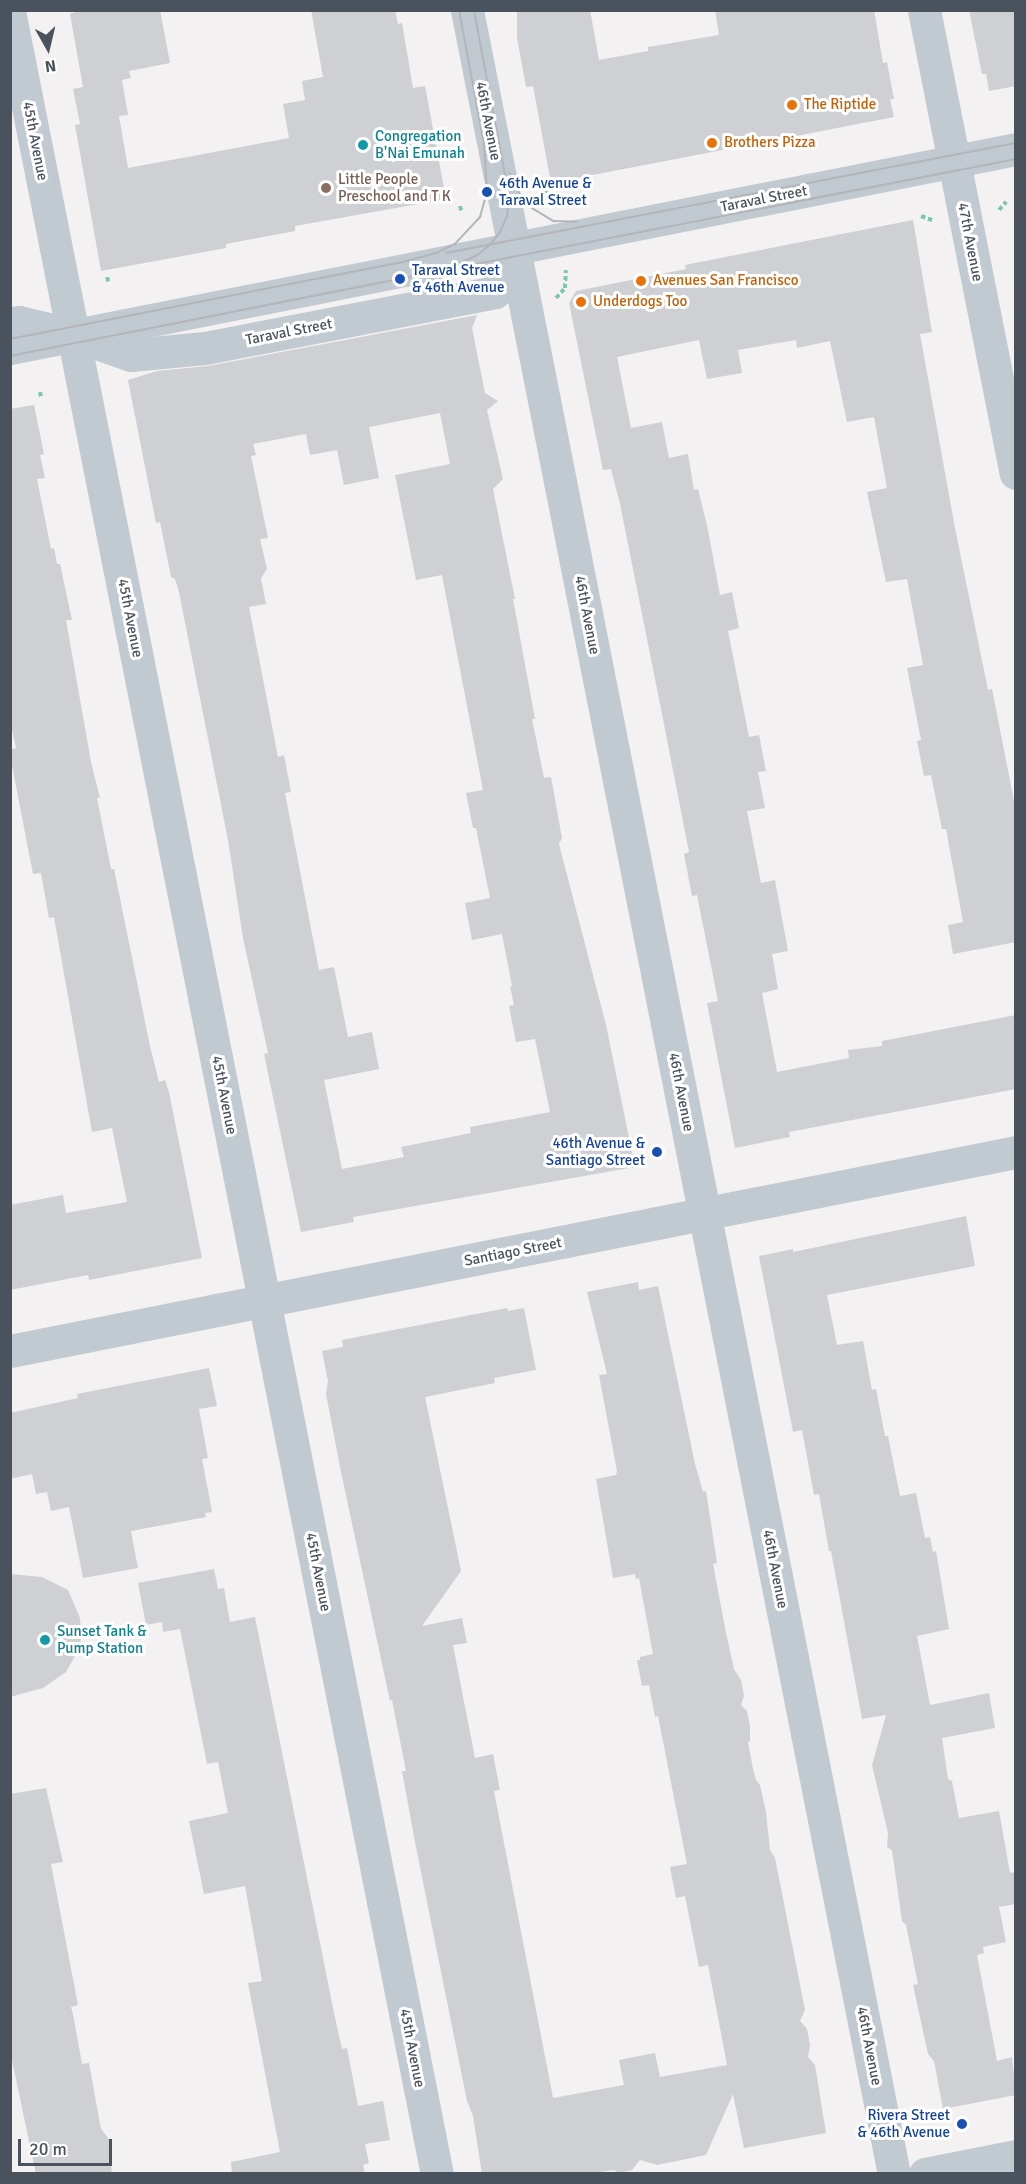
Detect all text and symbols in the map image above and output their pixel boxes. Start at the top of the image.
north arrow [18,18,78,78]
text: N [44,55,57,77]
street label: 46th Avenue [472,80,504,162]
place label: The Riptide [804,96,876,114]
marker: The Riptide [785,98,799,112]
street label: 45th Avenue [19,100,51,182]
place label: Congregation B'Nai Emunah [375,127,465,162]
place label: Brothers Pizza [724,134,816,152]
marker: Brothers Pizza [705,136,719,150]
marker: Congregation B'Nai Emunah [356,138,370,152]
place label: Little People Preschool and T K [338,170,451,205]
place label: 46th Avenue & Taraval Street [499,174,591,209]
marker: Little People Preschool and T K [319,181,333,195]
street label: Taraval Street [719,182,809,216]
marker: 46th Avenue & Taraval Street [480,185,494,199]
street label: 47th Avenue [954,201,986,283]
place label: Taraval Street & 46th Avenue [412,261,504,296]
marker: Taraval Street & 46th Avenue [393,272,407,286]
place label: Avenues San Francisco [653,272,799,290]
marker: Avenues San Francisco [634,274,648,288]
place label: Underdogs Too [593,293,687,311]
marker: Underdogs Too [574,295,588,309]
street label: Taraval Street [244,315,334,349]
street label: 46th Avenue [571,574,603,656]
street label: 45th Avenue [114,577,146,659]
street label: 46th Avenue [665,1051,697,1133]
street label: 45th Avenue [208,1054,240,1136]
place label: 46th Avenue & Santiago Street [546,1134,645,1169]
marker: 46th Avenue & Santiago Street [650,1145,664,1159]
street label: Santiago Street [463,1234,563,1270]
street label: 46th Avenue [759,1528,791,1610]
street label: 45th Avenue [302,1531,334,1613]
place label: Sunset Tank & Pump Station [57,1622,147,1657]
marker: Sunset Tank & Pump Station [38,1633,52,1647]
street label: 46th Avenue [853,2005,885,2087]
street label: 45th Avenue [396,2007,428,2089]
place label: Rivera Street & 46th Avenue [858,2106,950,2141]
marker: Rivera Street & 46th Avenue [955,2117,969,2131]
scale bar [21,2127,116,2165]
text: 20 m [29,2138,67,2160]

